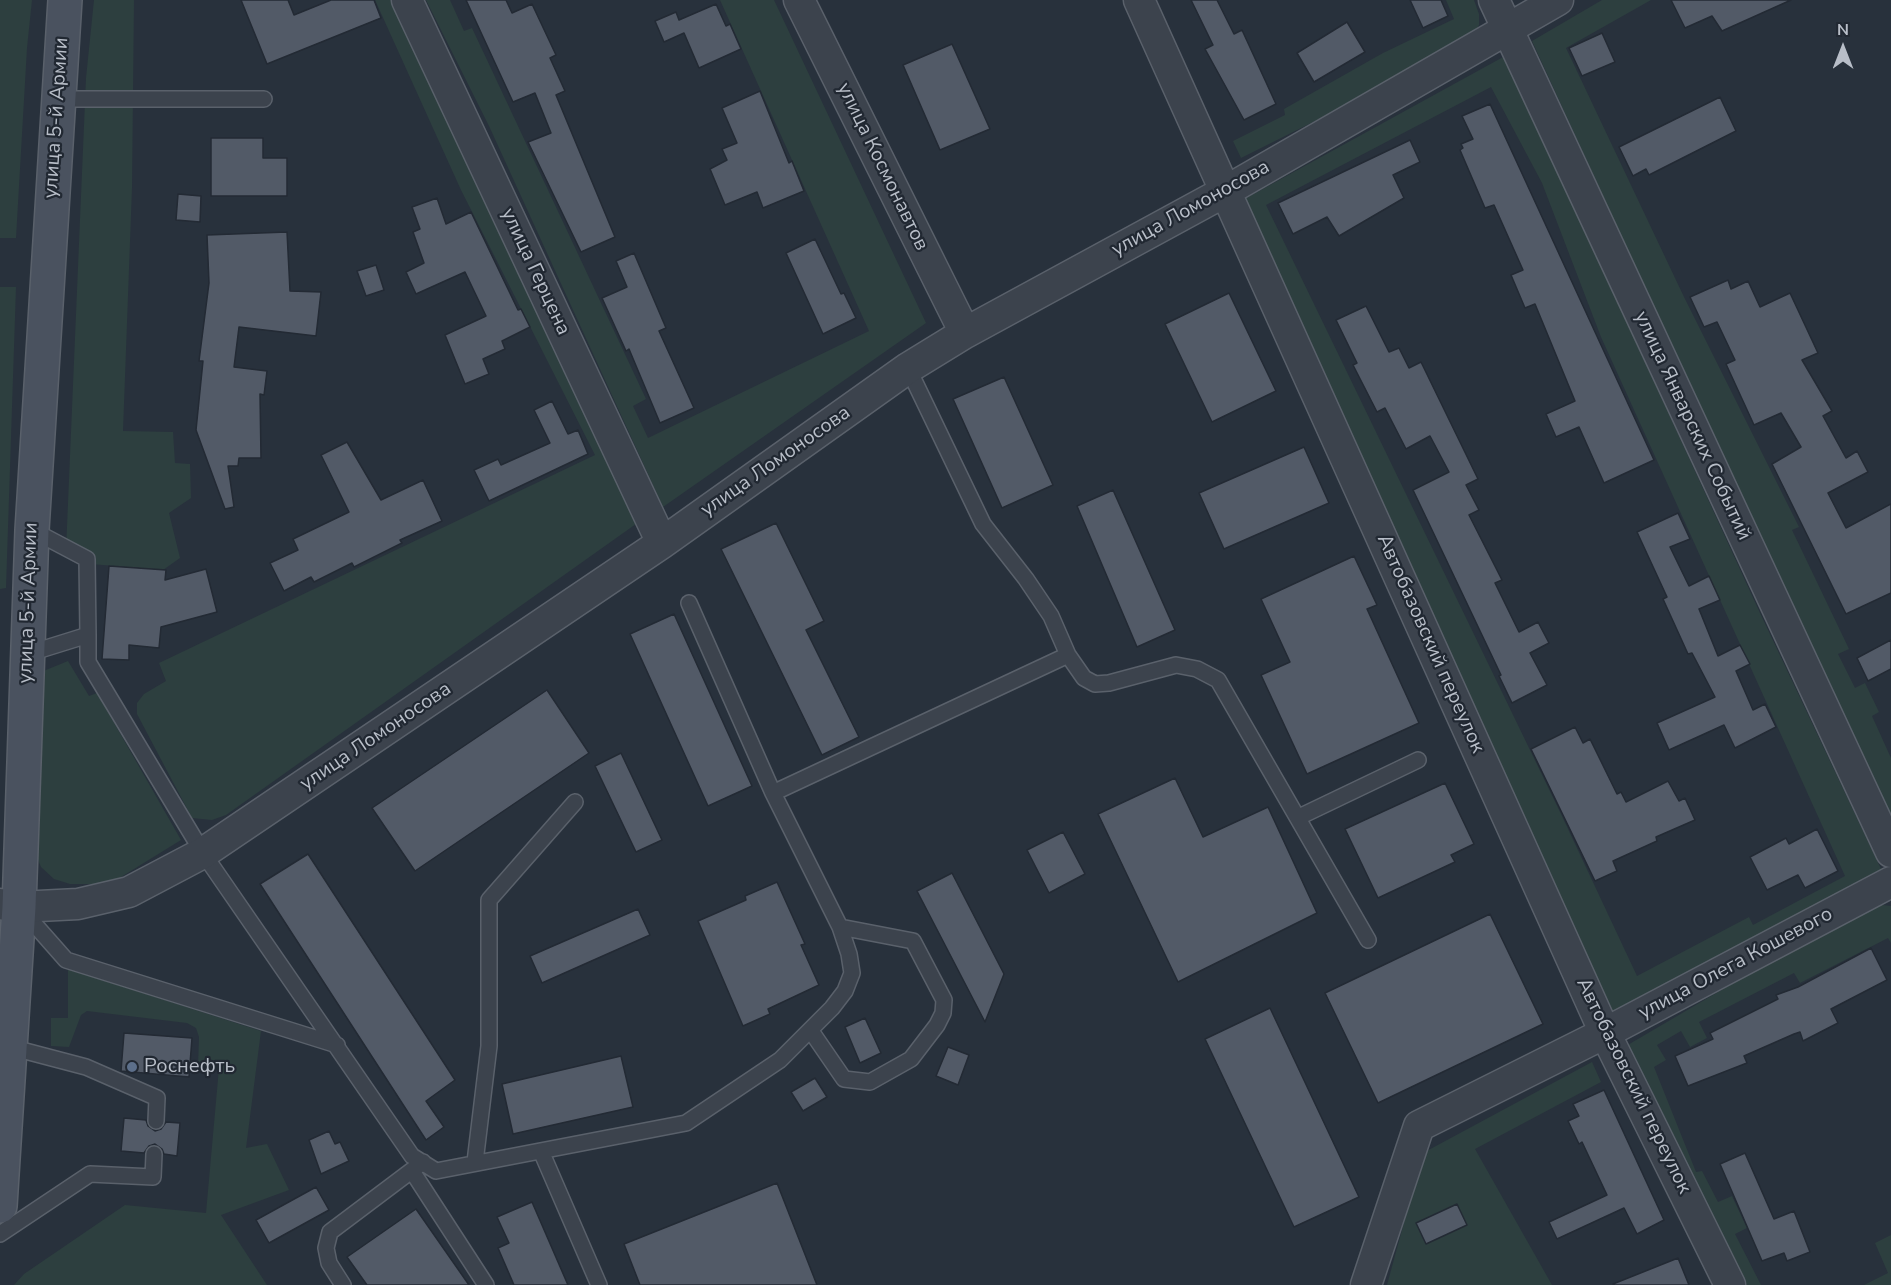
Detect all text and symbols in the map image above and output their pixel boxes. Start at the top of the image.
north arrow [1813,18,1873,78]
text: N [1837,19,1849,41]
street label: улица 5-й Армии [39,37,75,199]
street label: улица Космонавтов [831,79,933,255]
street label: улица Ломоносова [1108,156,1274,262]
street label: улица Герцена [495,205,575,339]
street label: улица Январских Событий [1628,308,1756,544]
street label: улица Ломоносова [697,401,855,523]
street label: улица 5-й Армии [14,522,44,684]
street label: Автобазовский переулок [1371,531,1489,757]
street label: улица Ломоносова [296,678,456,796]
street label: улица Олега Кошевого [1635,903,1837,1025]
street label: Автобазовский переулок [1570,974,1696,1198]
place label: Роснефть [144,1055,235,1079]
marker: Роснефть [125,1060,139,1074]

